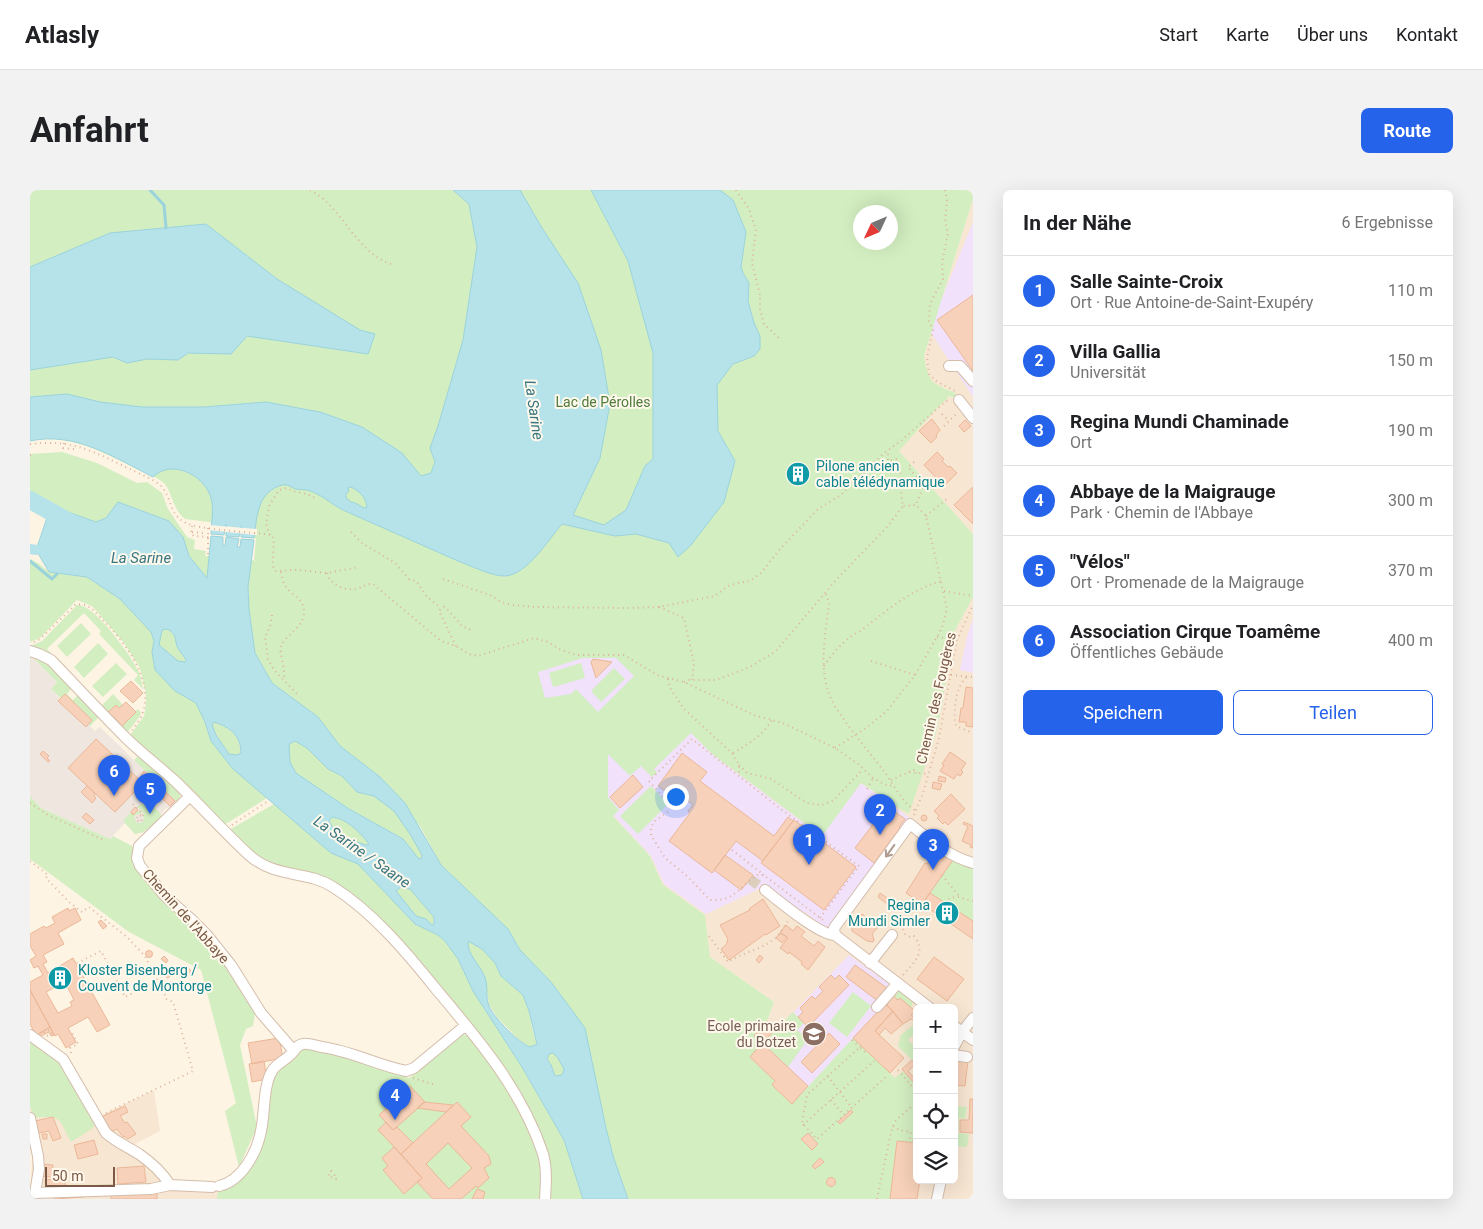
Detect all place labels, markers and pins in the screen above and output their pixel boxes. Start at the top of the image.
place label: Pilone ancien cable télédynamique [816,458,945,490]
building icon: Pilone ancien cable télédynamique [785,461,811,487]
pin: 6 [98,755,130,796]
pin: 5 [134,773,166,814]
pin: 2 [864,794,896,835]
pin: 1 [793,824,825,865]
pin: 3 [917,829,949,870]
place label: Regina Mundi Simler [848,897,930,929]
building icon: Regina Mundi Simler [934,900,960,926]
place label: Kloster Bisenberg / Couvent de Montorge [78,962,212,994]
building icon: Kloster Bisenberg / Couvent de Montorge [47,965,73,991]
place label: Ecole primaire du Botzet [707,1018,796,1050]
school or university icon: Ecole primaire du Botzet [801,1021,827,1047]
pin: 4 [379,1079,411,1120]

